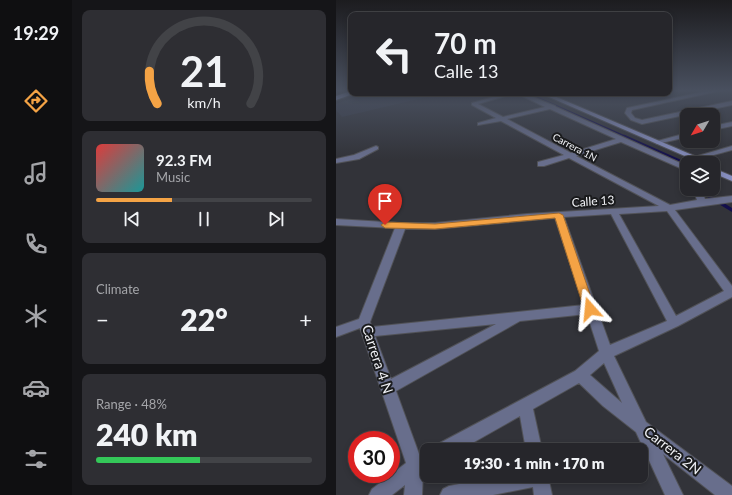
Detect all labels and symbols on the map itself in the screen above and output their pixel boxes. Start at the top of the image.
north arrow [680,108,720,148]
street label: Carrera 1N [551,130,599,164]
pin [368,184,402,225]
street label: Calle 13 [571,192,615,210]
position arrow [569,288,611,330]
street label: Carrera 4 N [359,322,397,396]
street label: Carrera 2N [641,422,705,478]
speed limit sign: 30 [348,431,400,483]

